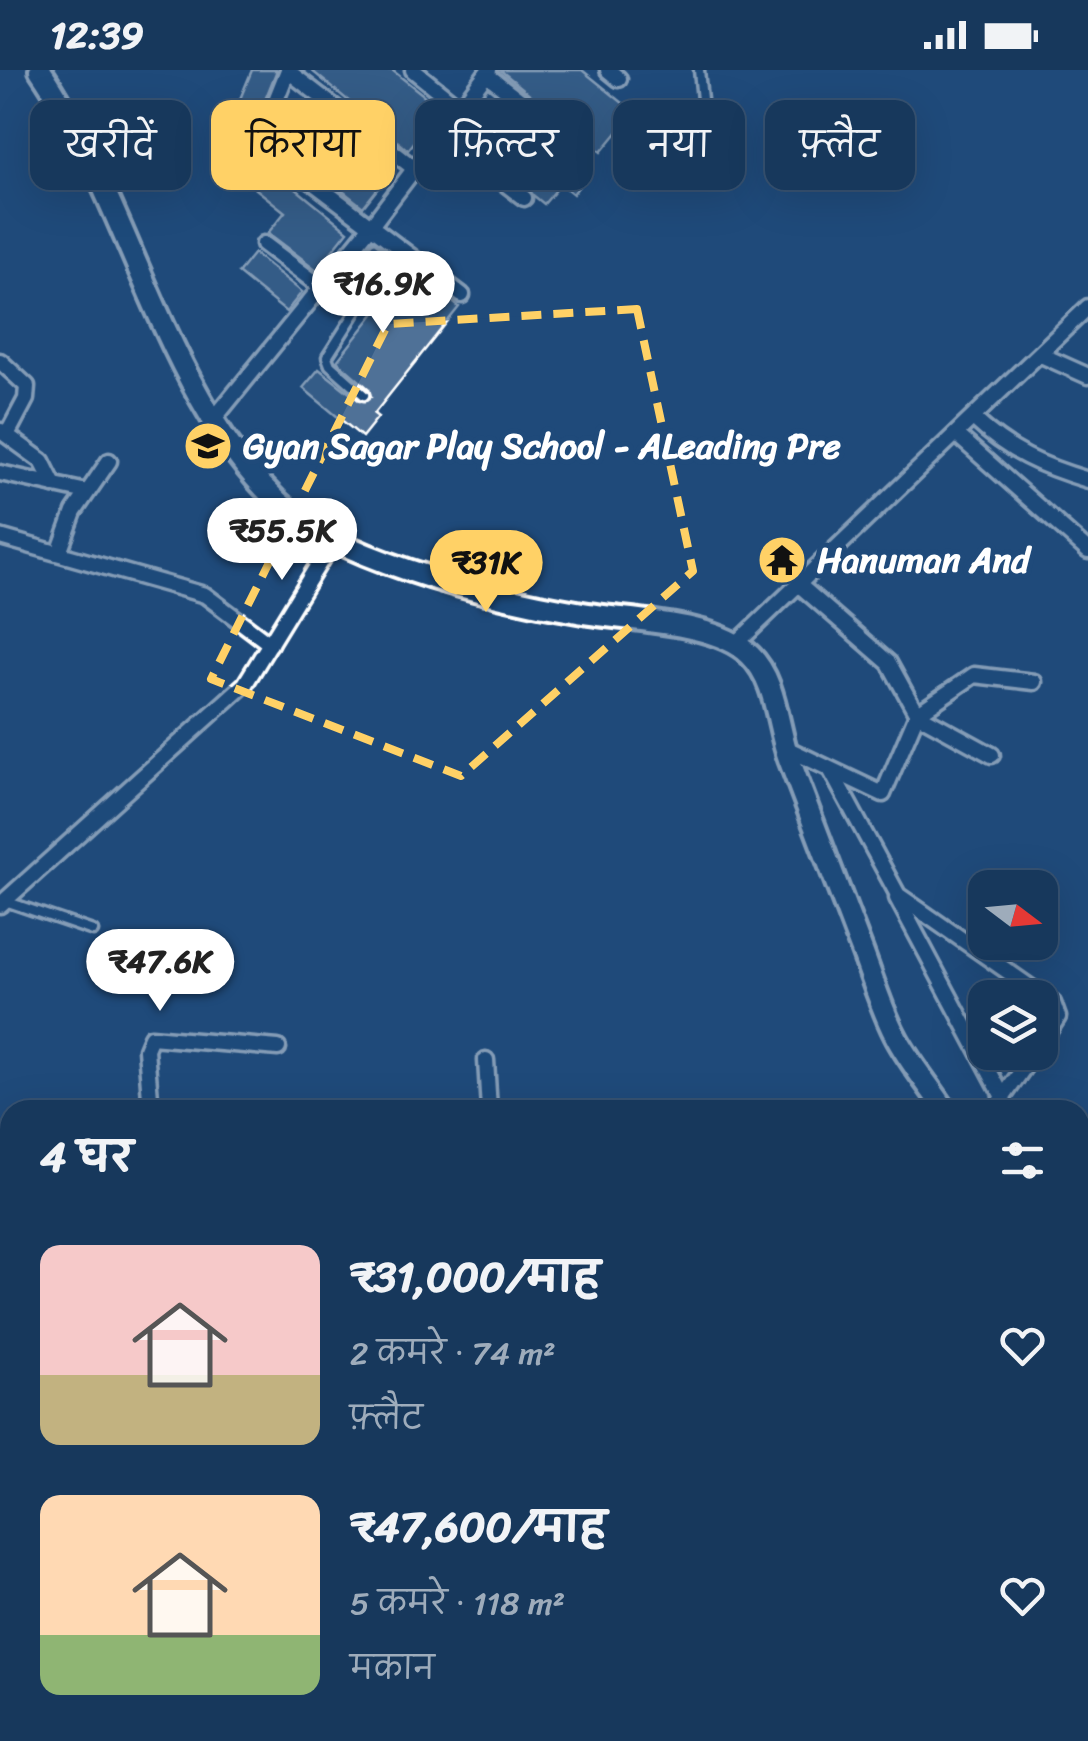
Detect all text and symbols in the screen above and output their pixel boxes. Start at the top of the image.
text: 12:39 [50,2,144,69]
chip: खरीदें [30,100,191,190]
chip: किराया [211,100,395,190]
chip: फ़िल्टर [415,100,593,190]
chip: नया [613,100,745,190]
chip: फ़्लैट [765,100,915,190]
pin: ₹16.9K [302,251,464,336]
text: ₹16.9K [334,255,432,312]
place label: Gyan Sagar Play School - ALeading Pre [243,415,841,477]
school or university icon: Gyan Sagar Play School - ALeading Pre [182,420,234,472]
pin: ₹55.5K [201,498,363,583]
text: ₹55.5K [229,502,335,559]
place label: Hanuman And [817,529,1032,591]
pin: ₹31K [427,530,545,615]
text: ₹31K [452,534,520,591]
temple icon: Hanuman And [756,534,808,586]
north arrow [968,870,1058,960]
map controls [968,870,1058,1070]
pin: ₹47.6K [79,929,241,1014]
text: ₹47.6K [108,933,212,990]
button: layers [968,980,1058,1070]
text: 4 घर [40,1120,133,1194]
icon: filters [995,1133,1050,1188]
text: ₹31,000/माह [350,1240,600,1314]
icon: home [120,1285,240,1405]
icon: heart [995,1318,1050,1373]
text: 2 कमरे · 74 m² [350,1325,556,1382]
text: फ़्लैट [350,1390,423,1447]
text: ₹47,600/माह [350,1490,607,1564]
icon: home [120,1535,240,1655]
icon: heart [995,1568,1050,1623]
text: 5 कमरे · 118 m² [350,1575,565,1632]
text: मकान [350,1640,435,1697]

